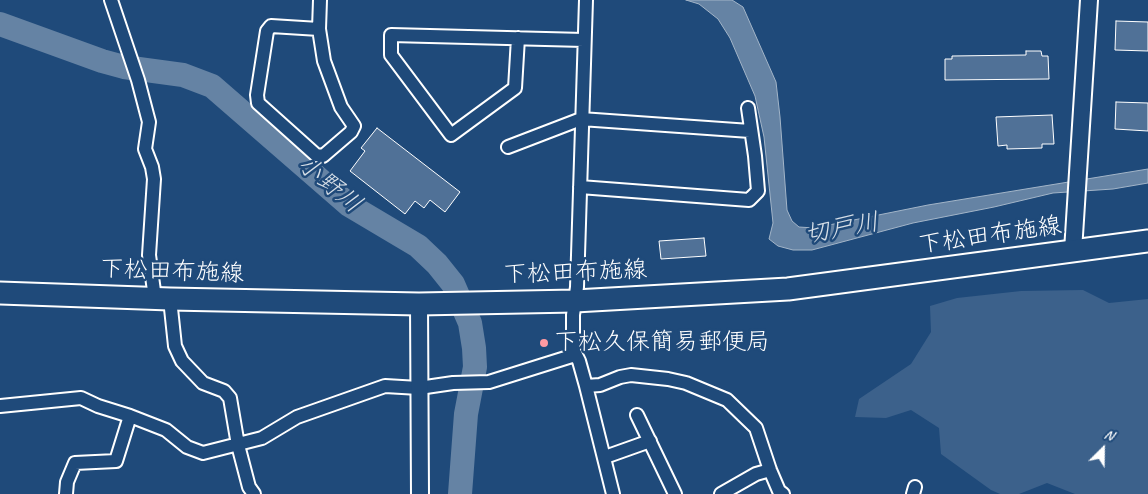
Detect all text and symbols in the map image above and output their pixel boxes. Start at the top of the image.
water label: 小野川 [290,150,368,220]
water label: 切戸川 [802,208,882,250]
street label: 下松田布施線 [917,212,1063,260]
street label: 下松田布施線 [100,255,244,289]
street label: 下松田布施線 [503,256,647,290]
place label: 下松久保簡易郵便局 [554,329,770,357]
marker: 下松久保簡易郵便局 [538,337,550,349]
north arrow [1078,424,1128,474]
text: N [1102,425,1116,444]

